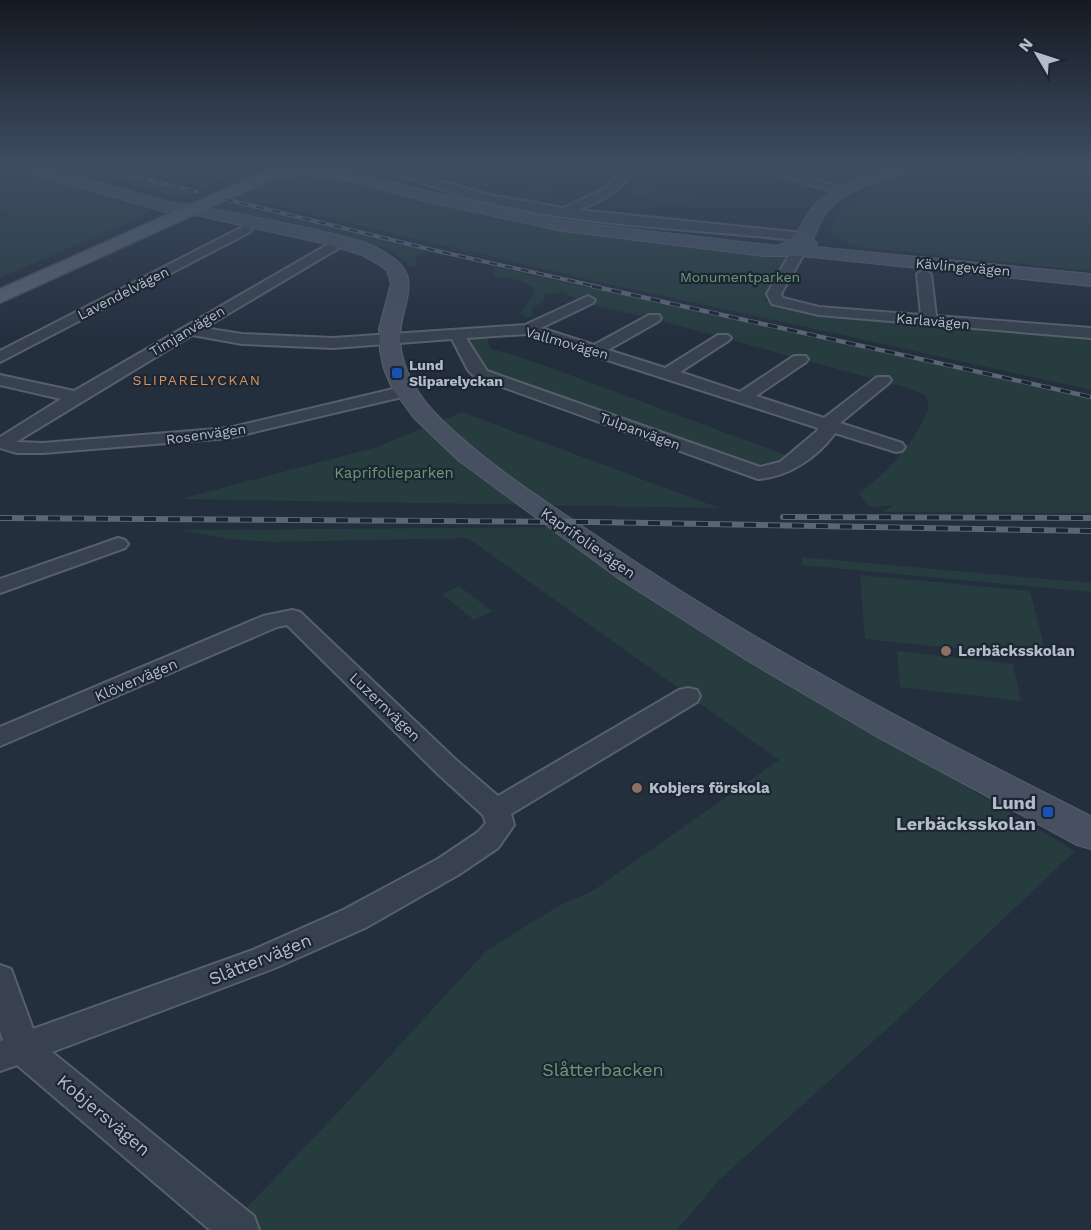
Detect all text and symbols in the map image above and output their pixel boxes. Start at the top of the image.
north arrow [1007,24,1067,84]
text: N [1015,34,1037,55]
street label: Kävlingevägen [915,255,1011,279]
street label: Lavendelvägen [75,263,171,323]
park label: Monumentparken [680,269,800,285]
street label: Timjanvägen [147,302,227,360]
street label: Karlavägen [896,310,970,332]
street label: Vallmovägen [524,324,610,362]
place label: Lund Sliparelyckan [409,357,503,389]
marker: Lund Sliparelyckan [390,366,404,380]
district label: SLIPARELYCKAN [132,372,262,388]
street label: Tulpanvägen [597,409,683,453]
street label: Rosenvägen [165,420,247,448]
park label: Kaprifolieparken [334,464,454,482]
street label: Kaprifolievägen [537,504,639,582]
place label: Lerbäcksskolan [958,642,1075,660]
marker: Lerbäcksskolan [939,644,953,658]
street label: Klövervägen [92,655,180,705]
street label: Luzernvägen [346,669,424,745]
place label: Kobjers förskola [649,779,770,797]
marker: Kobjers förskola [630,781,644,795]
place label: Lund Lerbäcksskolan [896,792,1036,834]
marker: Lund Lerbäcksskolan [1041,805,1055,819]
street label: Slåttervägen [206,929,314,989]
park label: Slåtterbacken [542,1059,664,1080]
street label: Kobjersvägen [53,1070,155,1160]

